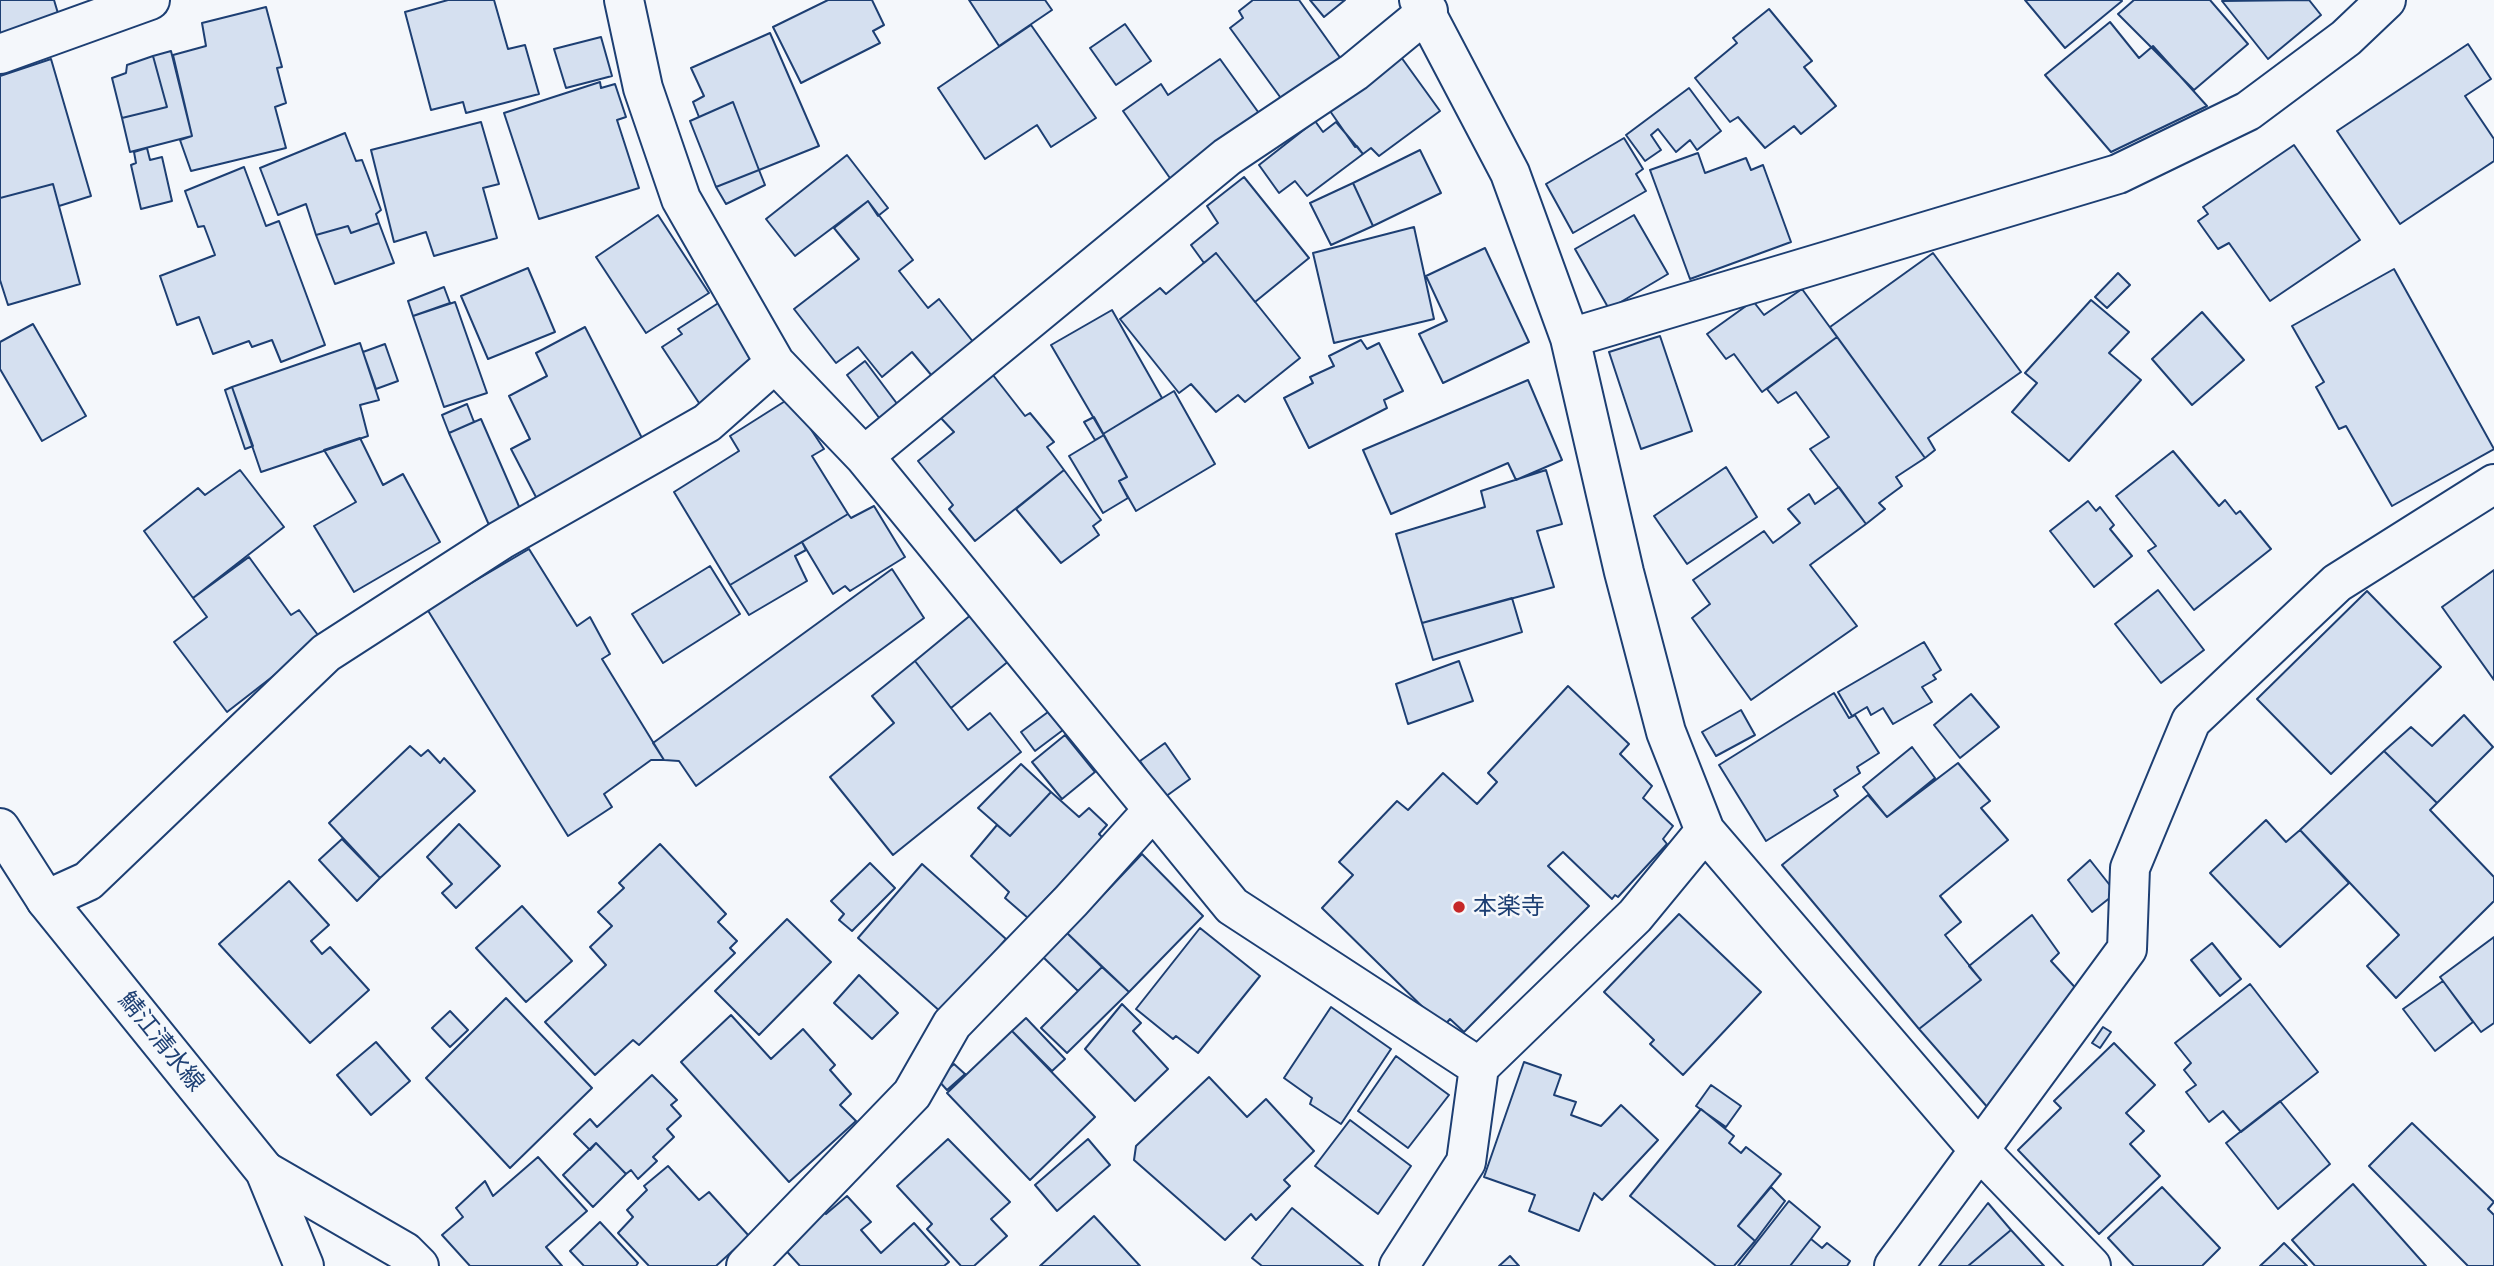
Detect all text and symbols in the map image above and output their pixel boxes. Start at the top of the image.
place label: 本楽寺 [1473,893,1545,921]
marker: 本楽寺 [1451,899,1467,915]
street label: 鯖江清水線 [112,986,210,1098]

